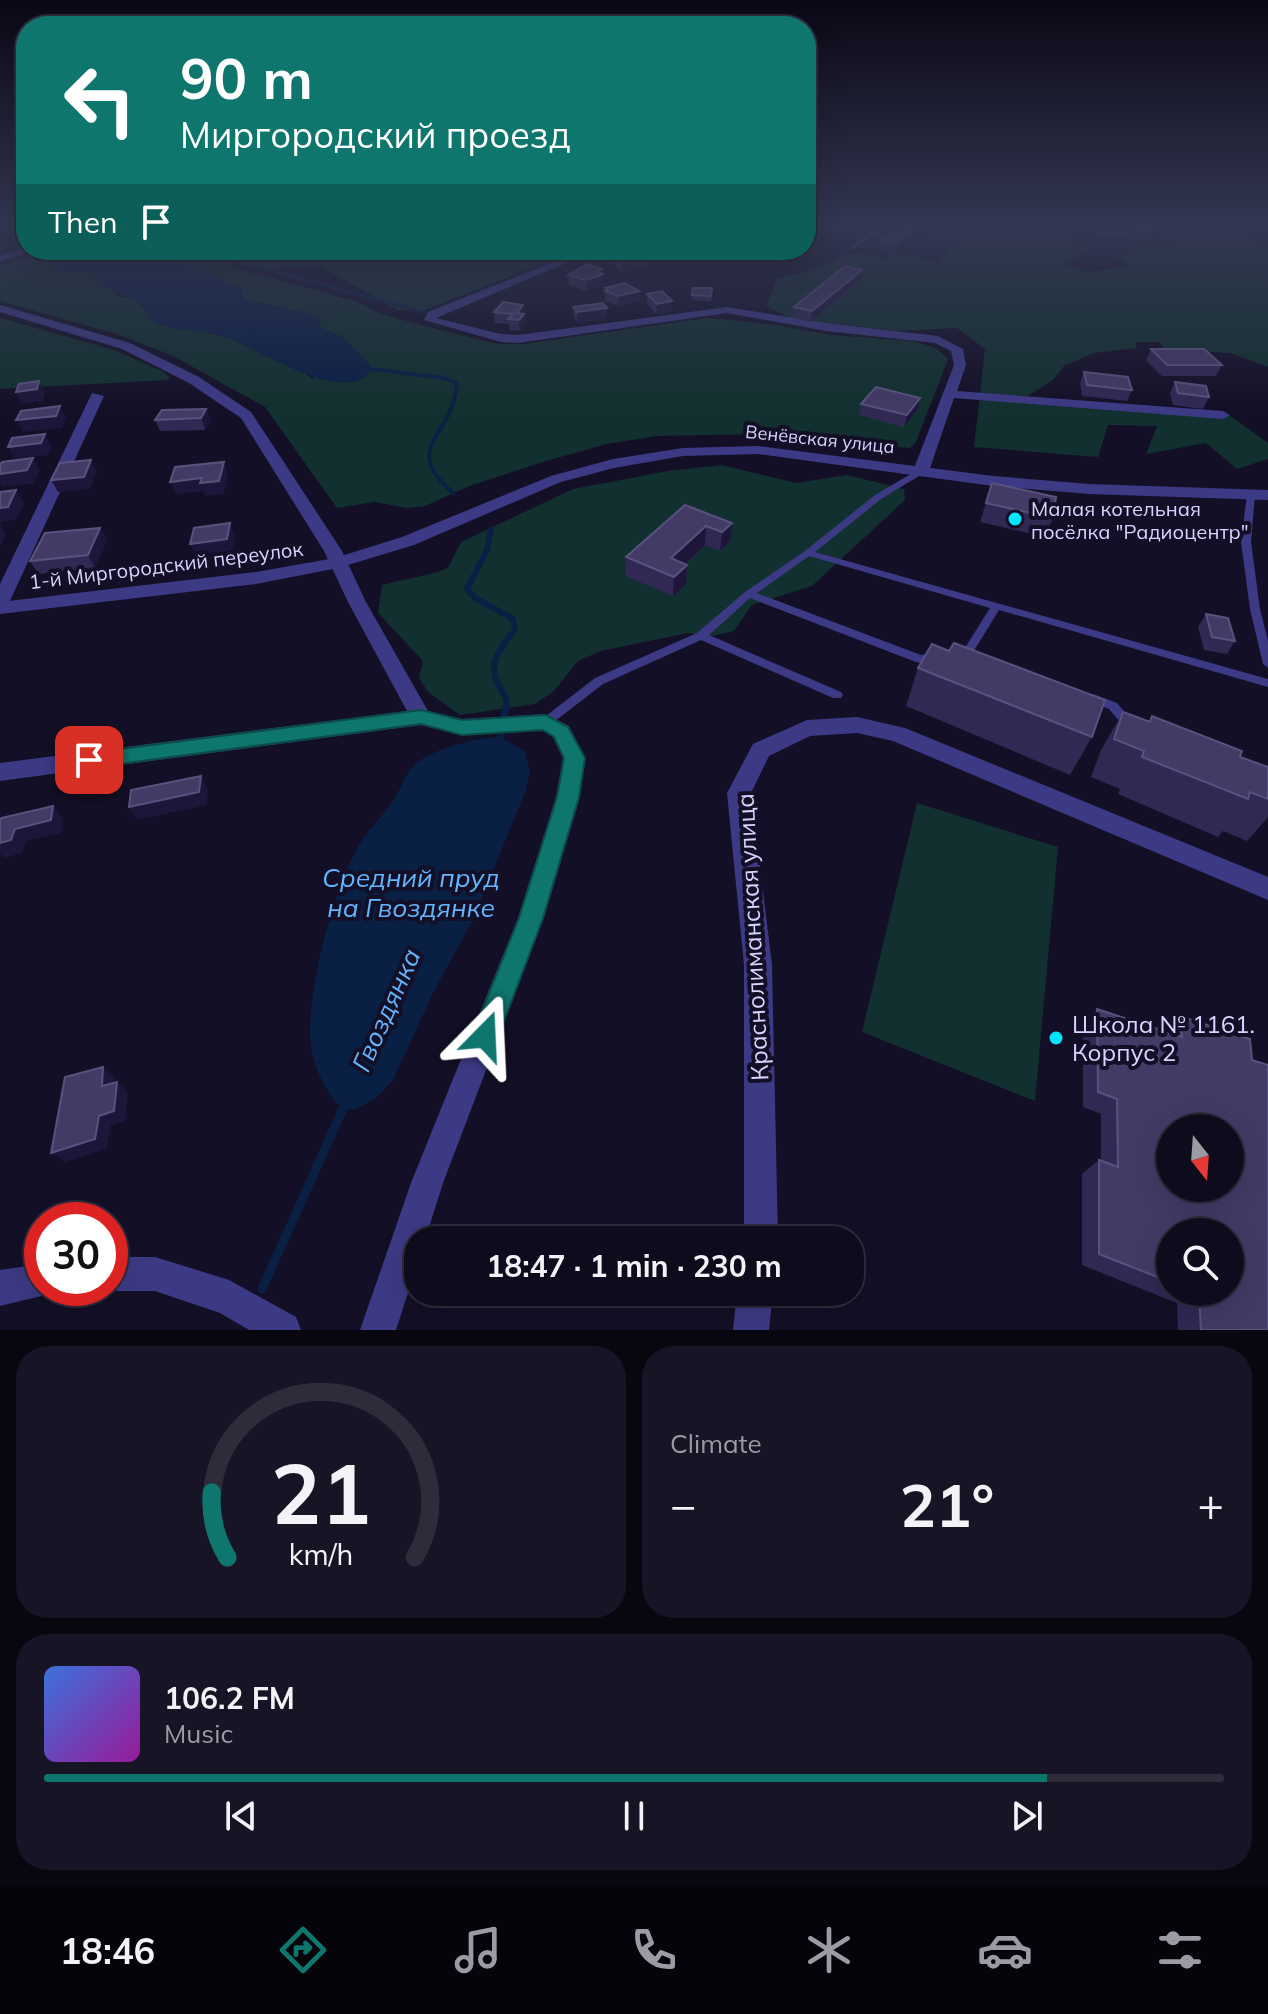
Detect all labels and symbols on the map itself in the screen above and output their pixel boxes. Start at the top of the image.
street label: Венёвская улица [744,420,896,458]
place label: Малая котельная посёлка "Радиоцентр" [1031,496,1249,544]
marker: Малая котельная посёлка "Радиоцентр" [1006,510,1024,528]
street label: 1-й Миргородский переулок [28,536,305,594]
pin [55,726,123,794]
street label: Краснолиманская улица [729,793,775,1081]
water label: Средний пруд на Гвоздянке [322,861,500,924]
water label: Гвоздянка [344,943,428,1077]
position arrow [443,994,527,1078]
place label: Школа № 1161. Корпус 2 [1072,1009,1255,1067]
marker: Школа № 1161. Корпус 2 [1047,1029,1065,1047]
north arrow [1156,1114,1244,1202]
speed limit sign: 30 [24,1202,128,1306]

